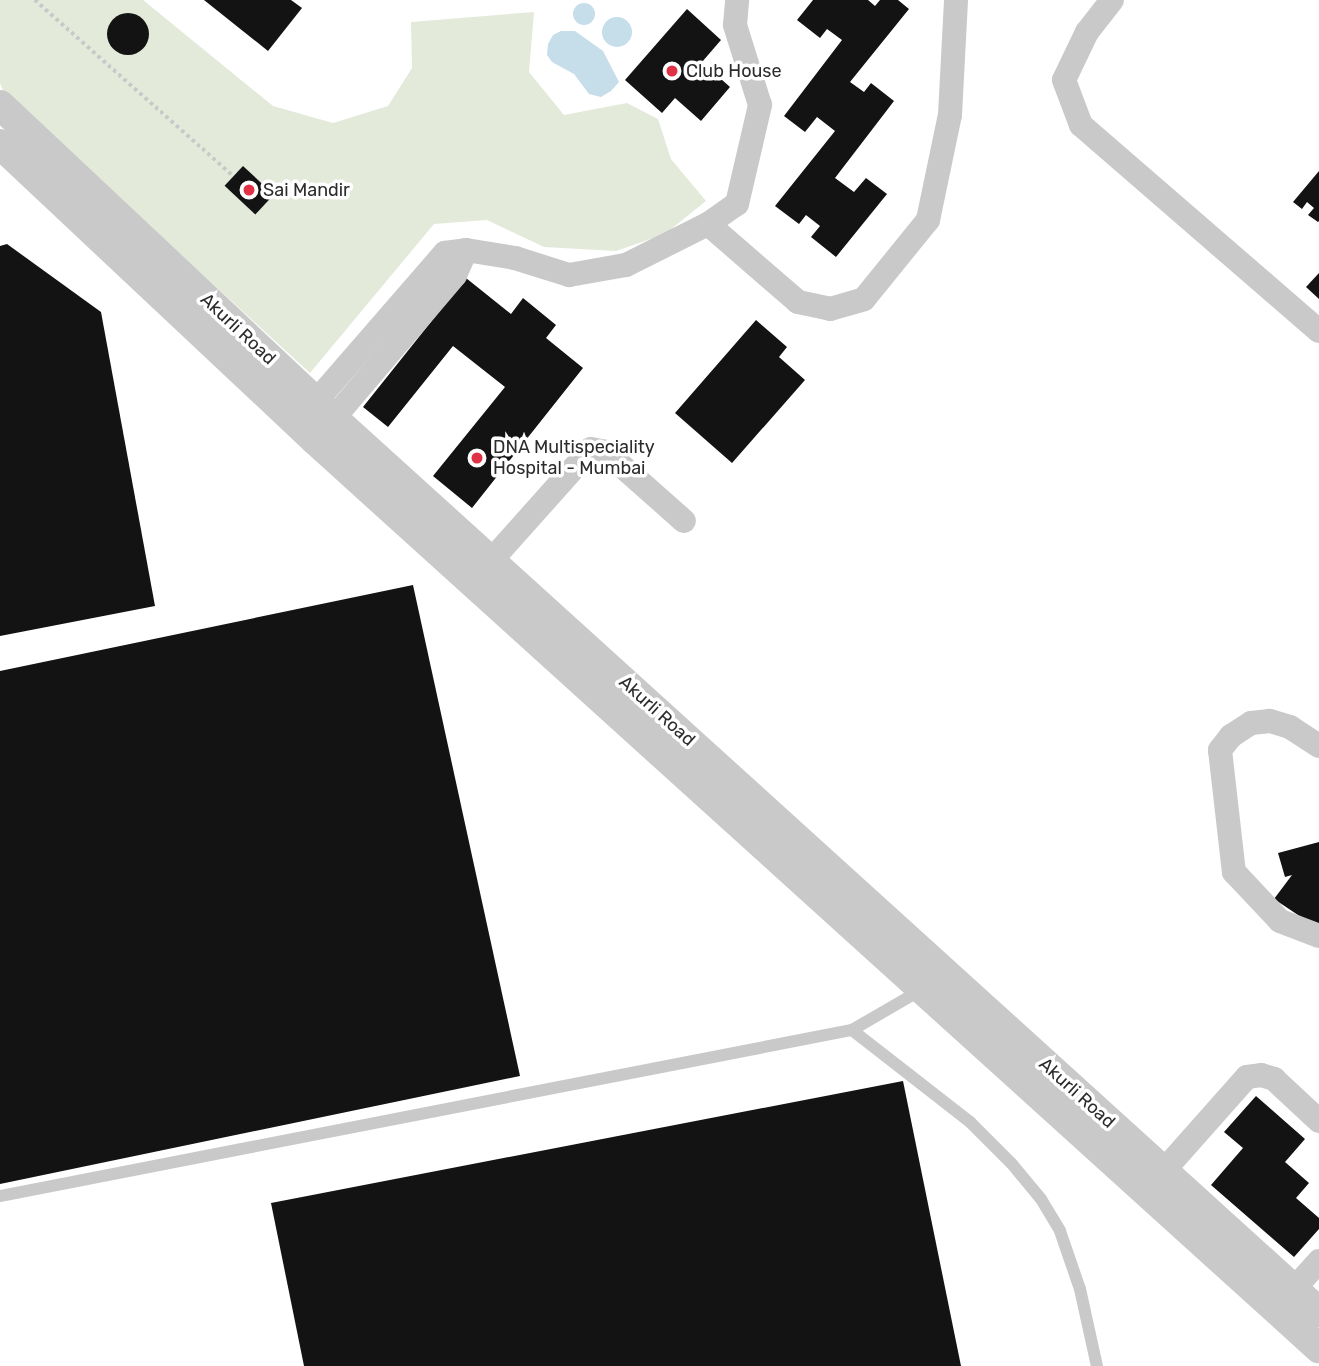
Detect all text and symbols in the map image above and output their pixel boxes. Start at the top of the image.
place label: Club House [686,60,782,82]
marker: Club House [664,63,680,79]
place label: Sai Mandir [263,179,350,201]
marker: Sai Mandir [241,182,257,198]
street label: Akurli Road [196,289,280,369]
place label: DNA Multispeciality Hospital - Mumbai [493,437,655,480]
marker: DNA Multispeciality Hospital - Mumbai [467,448,487,468]
street label: Akurli Road [615,671,699,751]
street label: Akurli Road [1035,1053,1119,1133]

